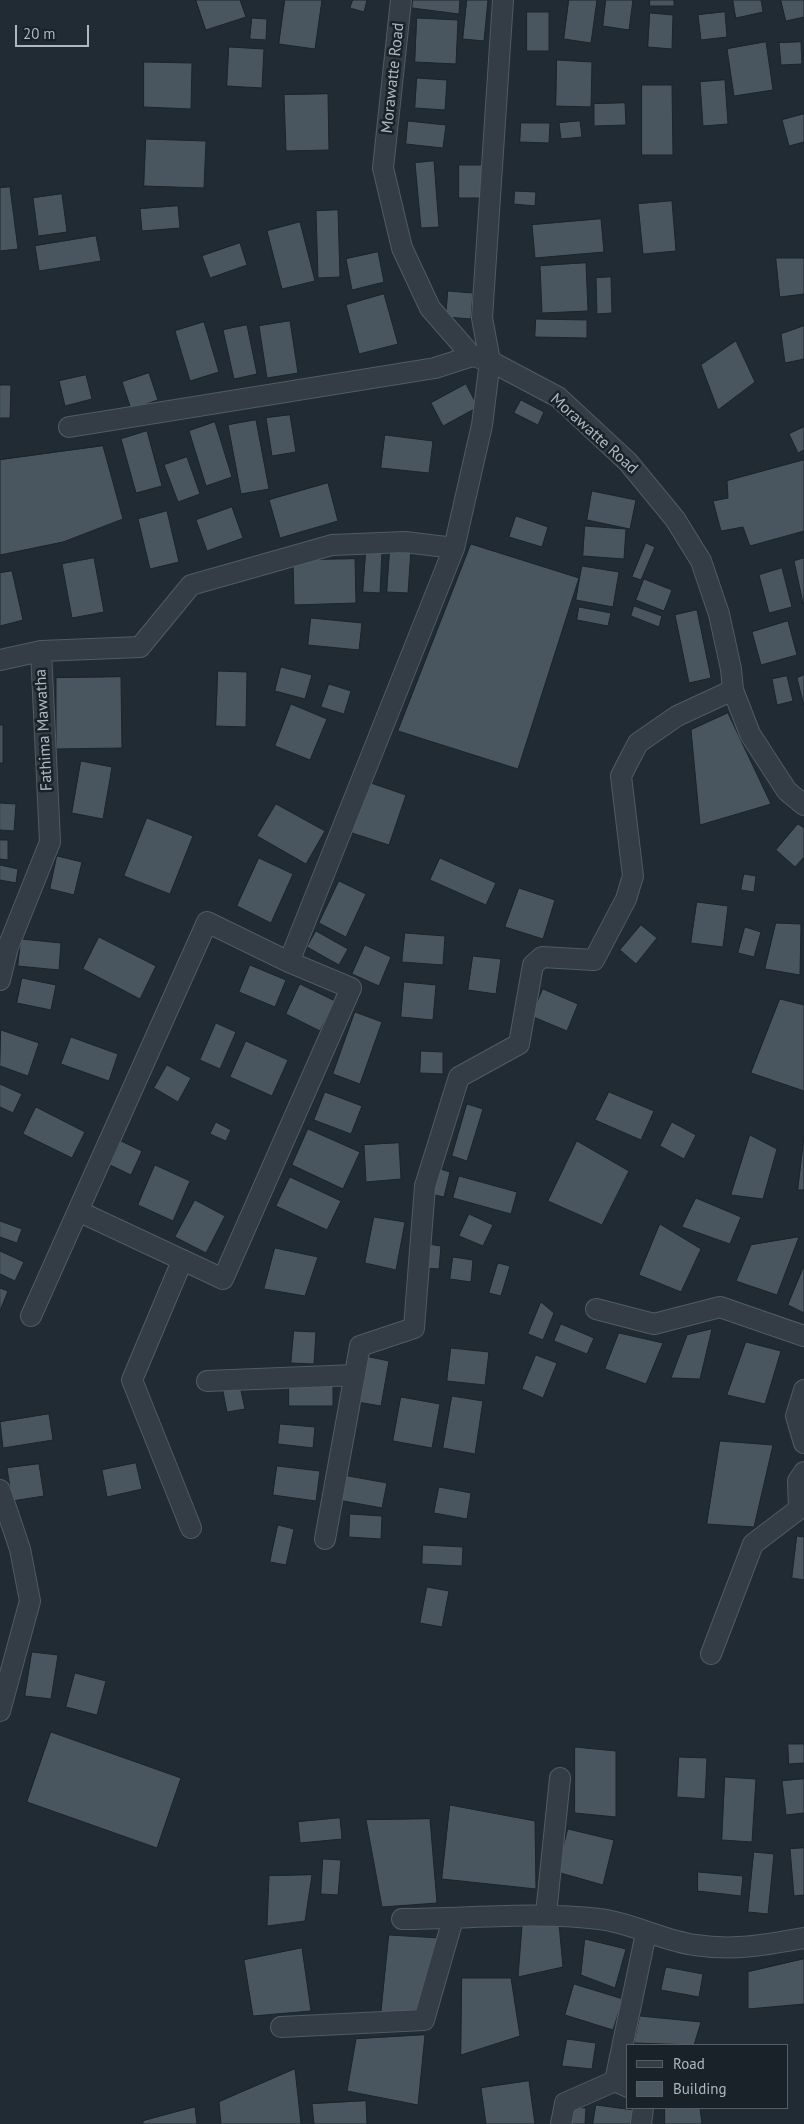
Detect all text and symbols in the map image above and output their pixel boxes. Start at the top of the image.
scale bar [18,15,91,47]
street label: Morawatte Road [378,22,408,134]
text: 20 m [23,24,56,43]
street label: Morawatte Road [546,390,642,478]
street label: Fathima Mawatha [31,668,57,792]
legend [626,2044,789,2109]
text: Road [673,2054,705,2073]
text: Building [673,2079,727,2098]

